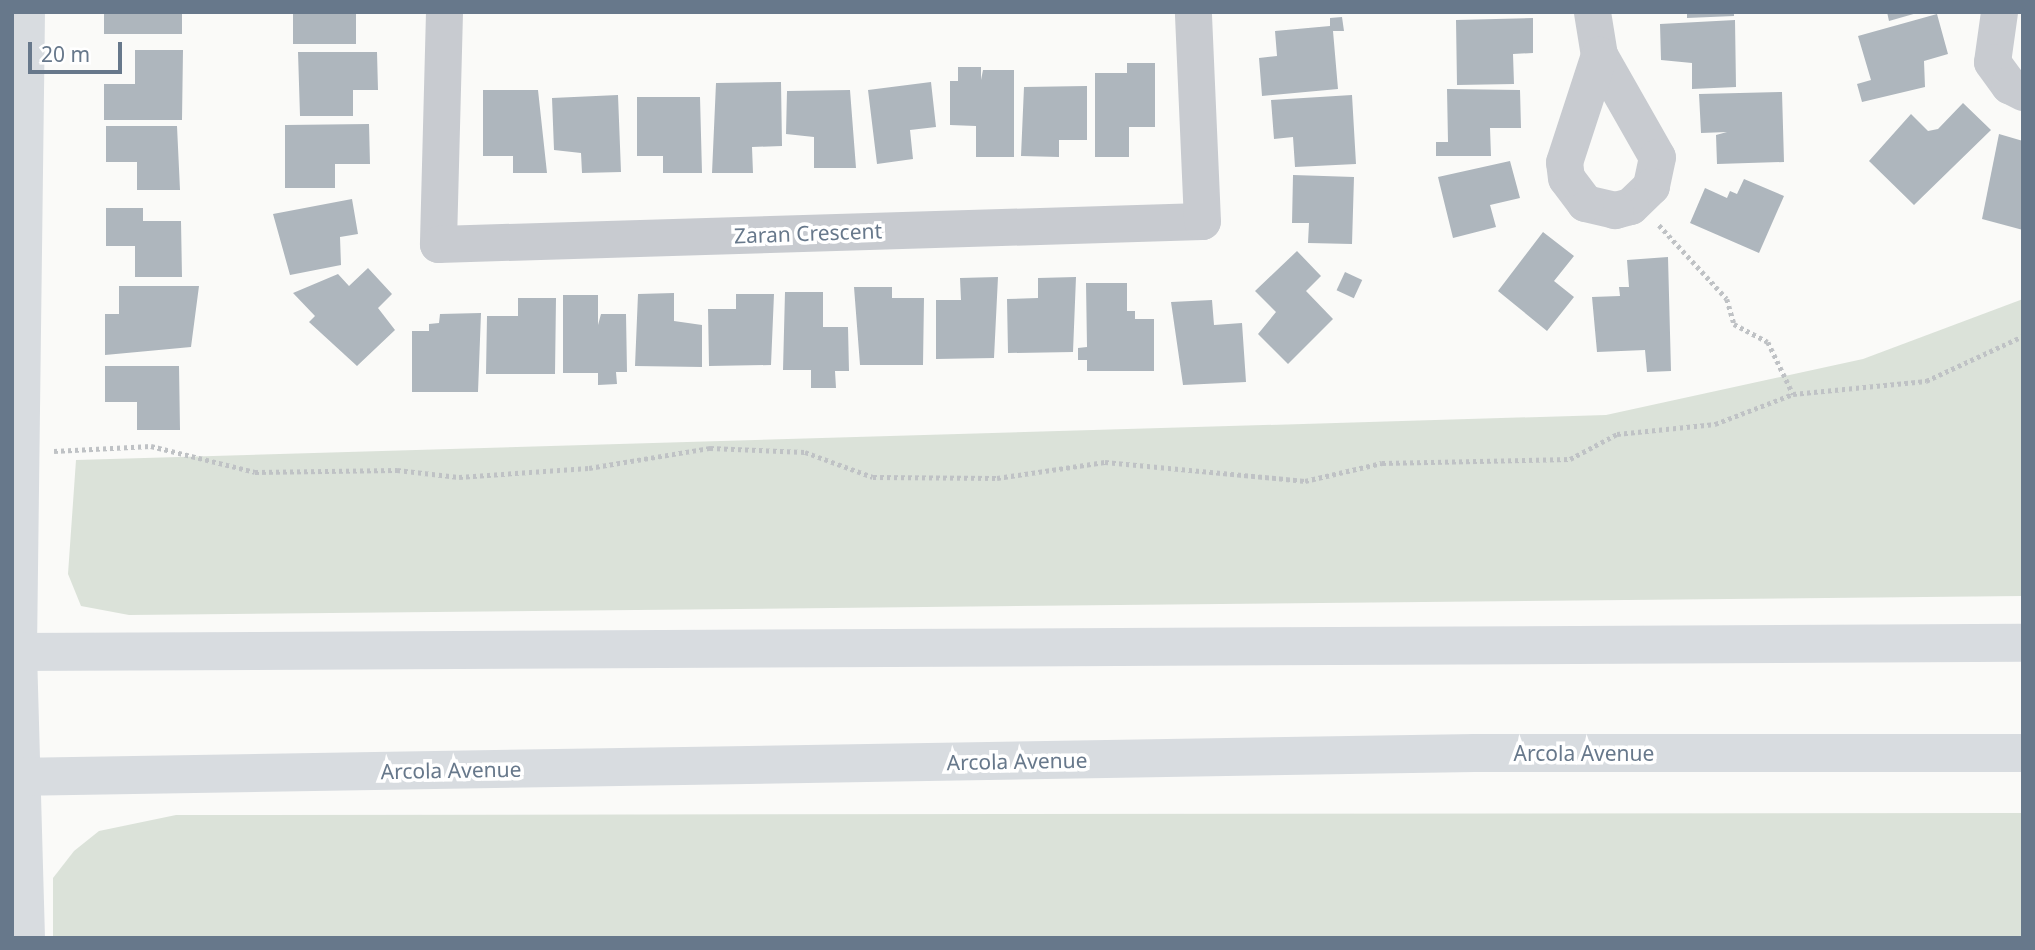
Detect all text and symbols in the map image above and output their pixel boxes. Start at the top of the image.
scale bar [32,28,126,72]
text: 20 m [41,40,90,68]
street label: Zaran Crescent [734,218,882,248]
street label: Arcola Avenue [1514,740,1654,766]
street label: Arcola Avenue [946,747,1088,775]
street label: Arcola Avenue [380,756,522,784]

